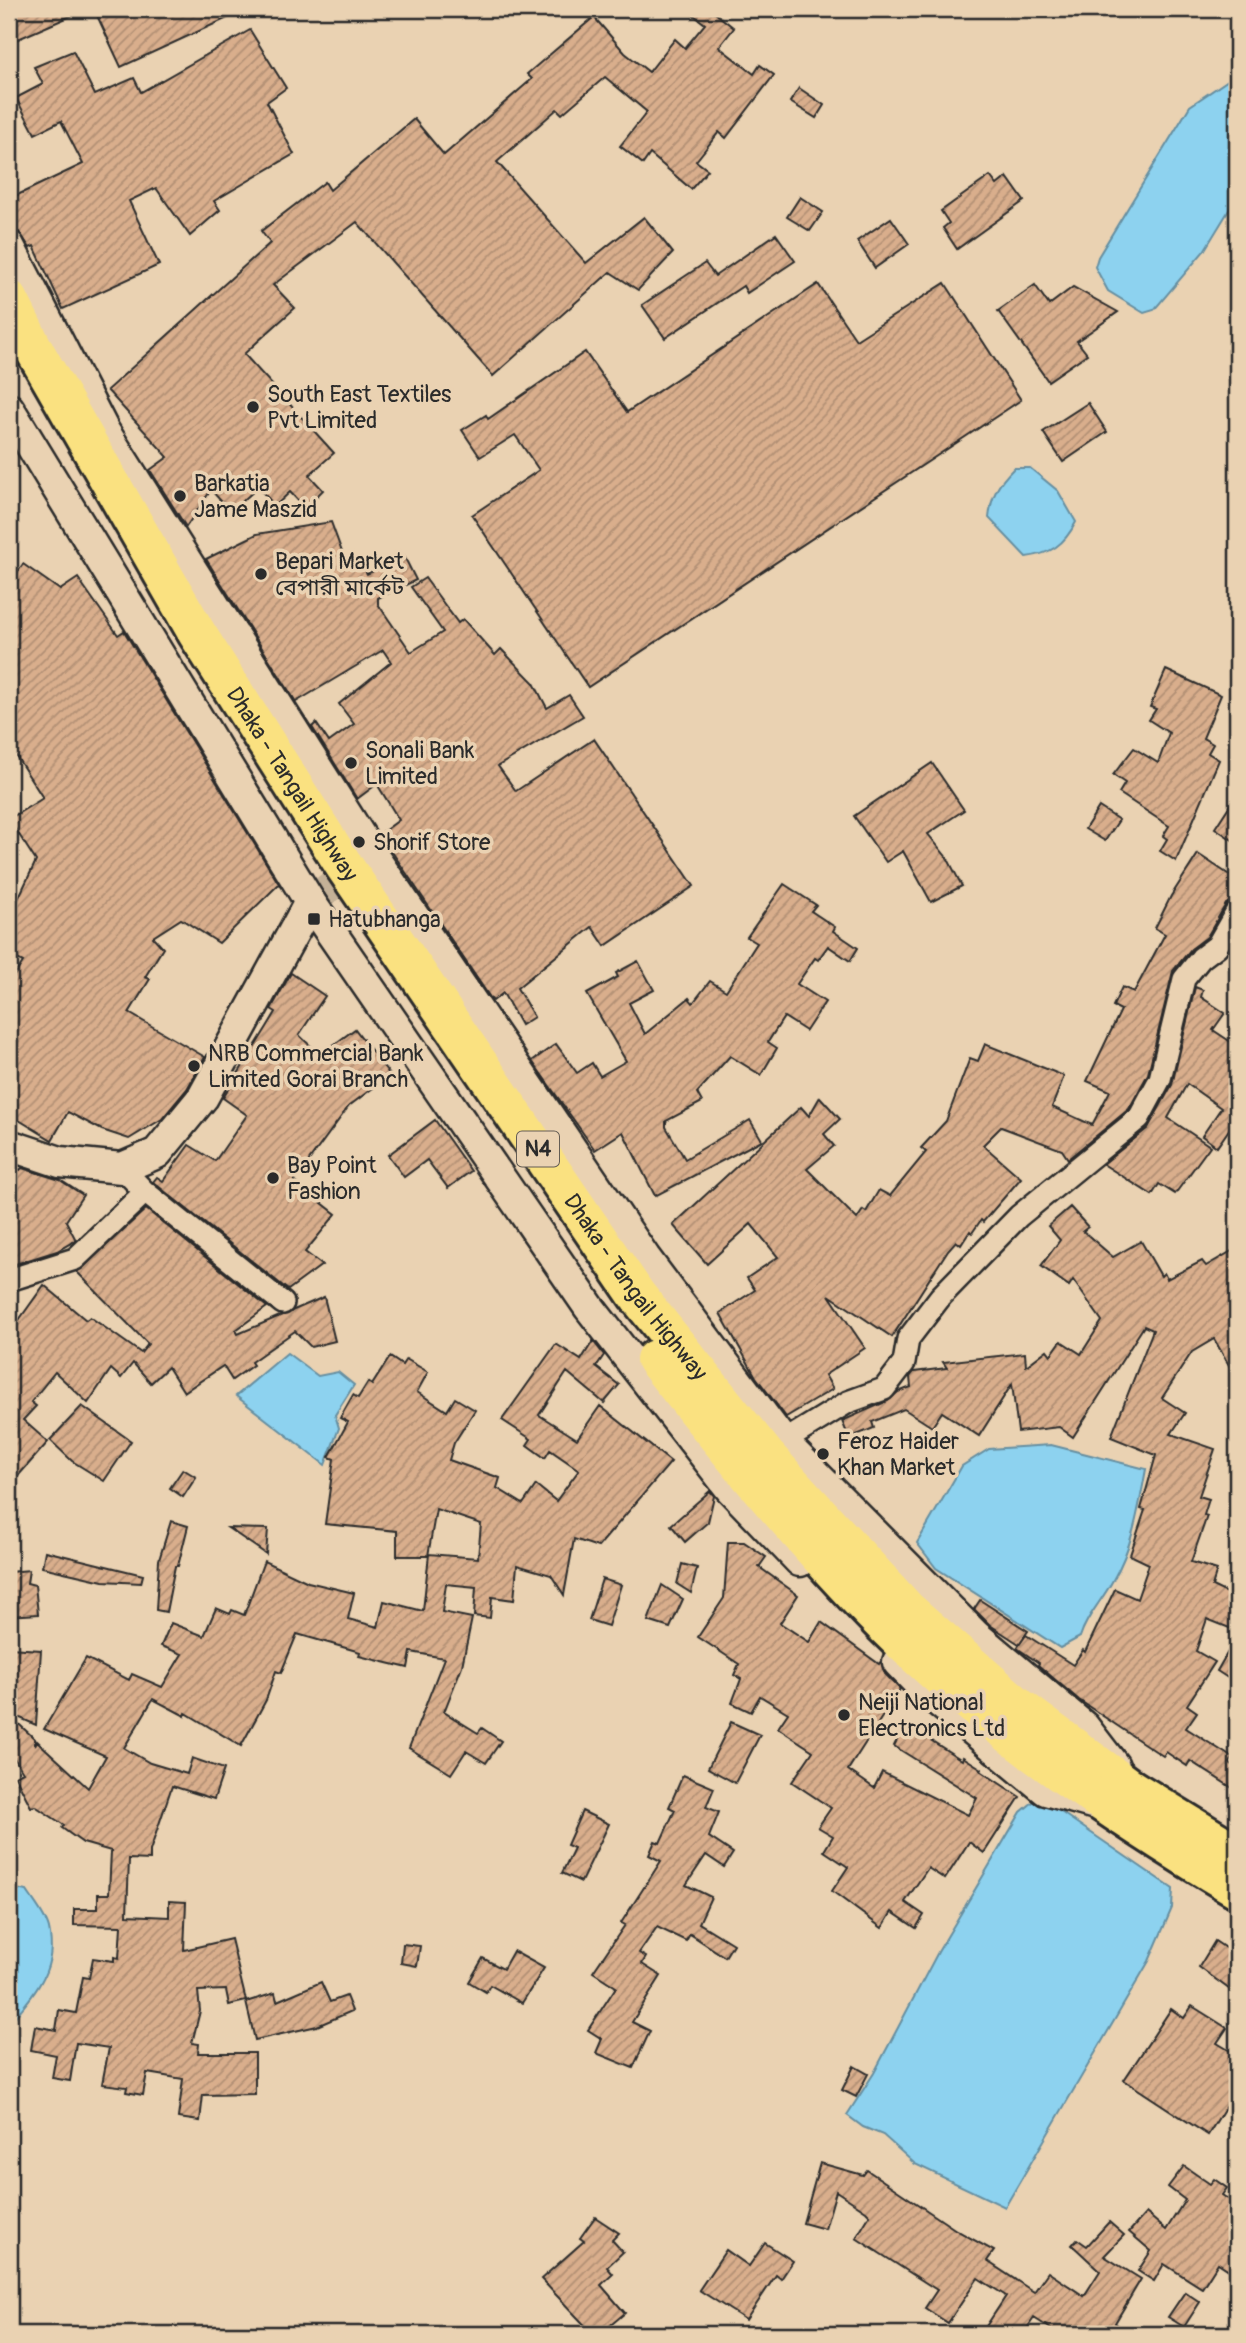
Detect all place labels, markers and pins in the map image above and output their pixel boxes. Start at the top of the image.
place label: South East Textiles Pvt Limited [267,380,451,435]
marker: South East Textiles Pvt Limited [245,399,261,415]
place label: Barkatia Jame Maszid [194,469,317,524]
marker: Barkatia Jame Maszid [172,488,188,504]
place label: Bepari Market বেপারী মার্কেট [275,547,405,602]
marker: Bepari Market বেপারী মার্কেট [253,566,269,582]
place label: Sonali Bank Limited [365,736,475,791]
marker: Sonali Bank Limited [343,755,359,771]
place label: Shorif Store [373,828,491,857]
marker: Shorif Store [351,834,367,850]
place label: Hatubhanga [328,905,441,934]
marker: Hatubhanga [306,911,322,927]
place label: NRB Commercial Bank Limited Gorai Branch [208,1039,424,1094]
marker: NRB Commercial Bank Limited Gorai Branch [186,1058,202,1074]
place label: Bay Point Fashion [287,1151,377,1206]
marker: Bay Point Fashion [265,1170,281,1186]
place label: Feroz Haider Khan Market [837,1427,959,1482]
marker: Feroz Haider Khan Market [815,1446,831,1462]
place label: Neiji National Electronics Ltd [858,1688,1005,1743]
marker: Neiji National Electronics Ltd [836,1707,852,1723]

